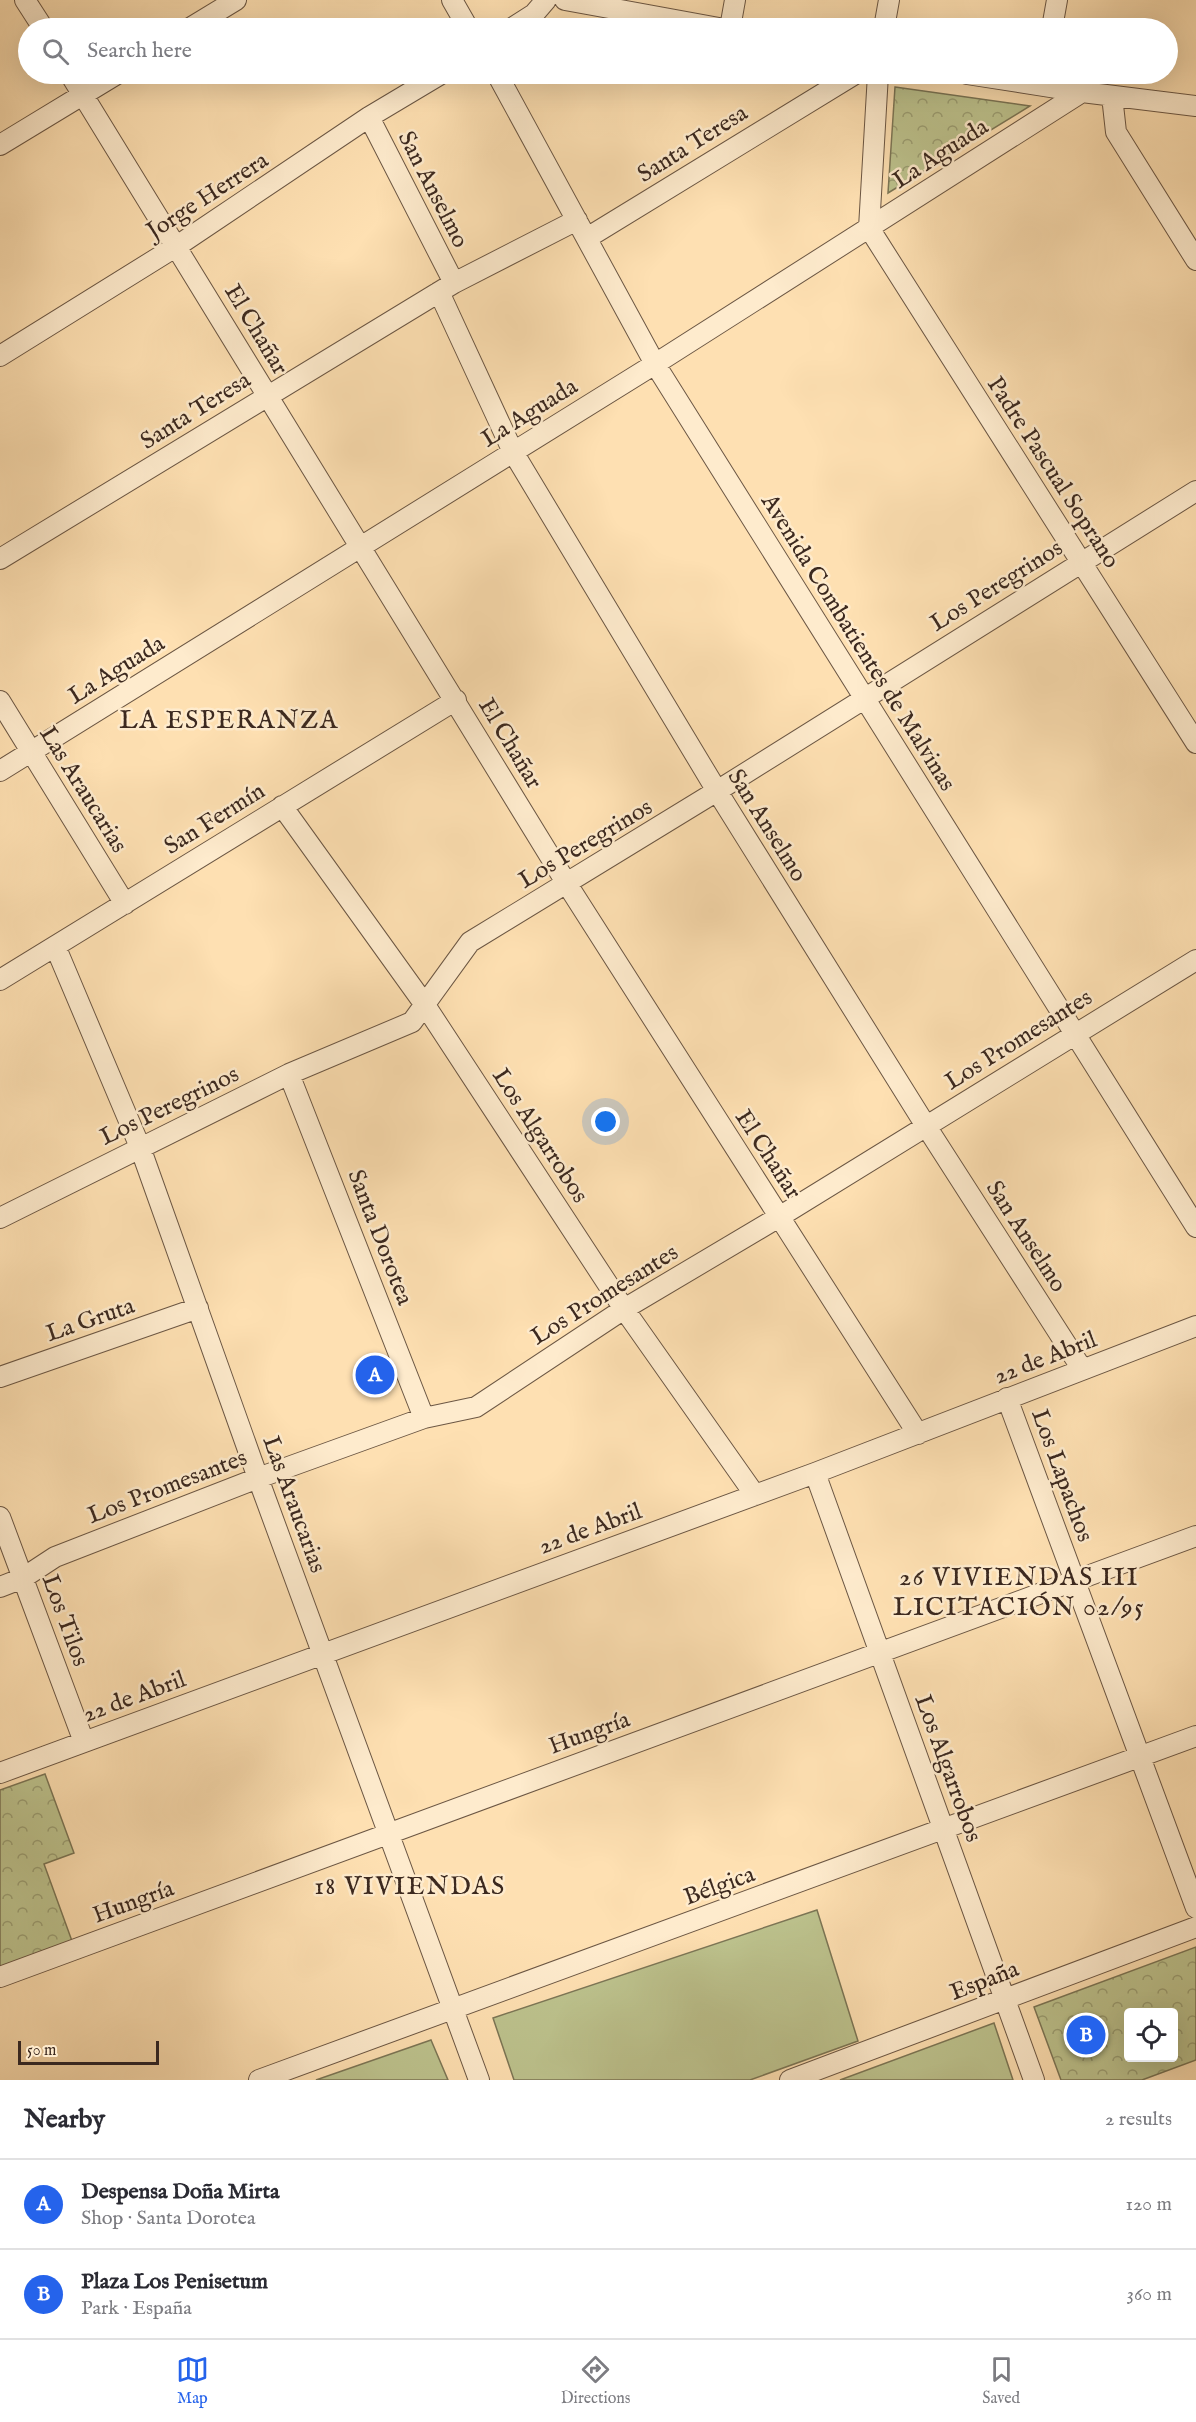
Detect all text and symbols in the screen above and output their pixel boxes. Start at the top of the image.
search box [18,18,1178,84]
icon: search [39,35,72,68]
text: Search here [87,37,192,65]
street label: Santa Teresa [632,98,754,190]
street label: La Aguada [887,112,995,197]
street label: San Anselmo [390,126,475,253]
street label: Jorge Herrera [138,145,275,249]
street label: El Chañar [216,279,295,381]
street label: Santa Teresa [135,365,257,457]
street label: La Aguada [476,371,584,455]
street label: Padre Pascual Soprano [979,371,1126,575]
street label: Avenida Combatientes de Malvinas [753,488,962,797]
street label: Los Peregrinos [925,533,1069,639]
street label: La Aguada [63,628,171,712]
street label: El Chañar [470,693,549,795]
district label: LA ESPERANZA [119,704,339,737]
street label: Las Araucarias [32,721,134,859]
street label: San Anselmo [720,764,814,888]
street label: San Fermín [159,776,271,862]
street label: Los Peregrinos [513,792,658,896]
street label: Los Promesantes [939,983,1098,1098]
street label: Los Peregrinos [95,1059,244,1153]
street label: Los Algarrobos [485,1062,595,1209]
street label: El Chañar [727,1104,808,1206]
your location [591,1107,620,1136]
street label: Santa Dorotea [340,1165,420,1310]
street label: San Anselmo [978,1175,1073,1299]
street label: Los Promesantes [525,1238,684,1353]
street label: La Gruta [42,1291,139,1350]
street label: 22 de Abril [990,1324,1102,1392]
pin: A [356,1352,394,1398]
street label: Los Lapachos [1023,1405,1100,1546]
street label: Las Araucarias [254,1432,333,1577]
street label: Los Promesantes [83,1443,252,1532]
street label: 22 de Abril [535,1496,647,1562]
district label: 26 VIVIENDAS III LICITACIÓN 02/95 [893,1561,1145,1624]
street label: Los Tilos [34,1570,96,1671]
street label: 22 de Abril [79,1664,191,1730]
street label: Los Algarrobos [907,1690,989,1847]
street label: Hungría [545,1704,635,1762]
street label: Bélgica [680,1859,760,1914]
district label: 18 VIVIENDAS [314,1870,506,1903]
street label: Hungría [89,1873,179,1931]
street label: España [946,1954,1024,2009]
map controls [1124,2008,1178,2062]
button: locate [1124,2008,1178,2062]
pin: B [1066,2012,1106,2058]
scale bar [18,2038,159,2066]
text: 50 m [27,2041,56,2061]
text: Nearby [24,2103,105,2136]
text: 2 results [1105,2107,1172,2132]
text: Despensa Doña Mirta [81,2178,279,2206]
text: A [37,2192,50,2217]
text: 120 m [1126,2192,1172,2217]
text: Shop · Santa Dorotea [81,2206,256,2231]
text: Plaza Los Penisetum [81,2268,268,2296]
text: B [37,2282,50,2307]
text: 360 m [1126,2282,1172,2307]
text: Park · España [81,2296,192,2321]
tab: Map [176,2353,209,2409]
tab: Directions [561,2353,630,2409]
tab: Saved [982,2353,1020,2409]

